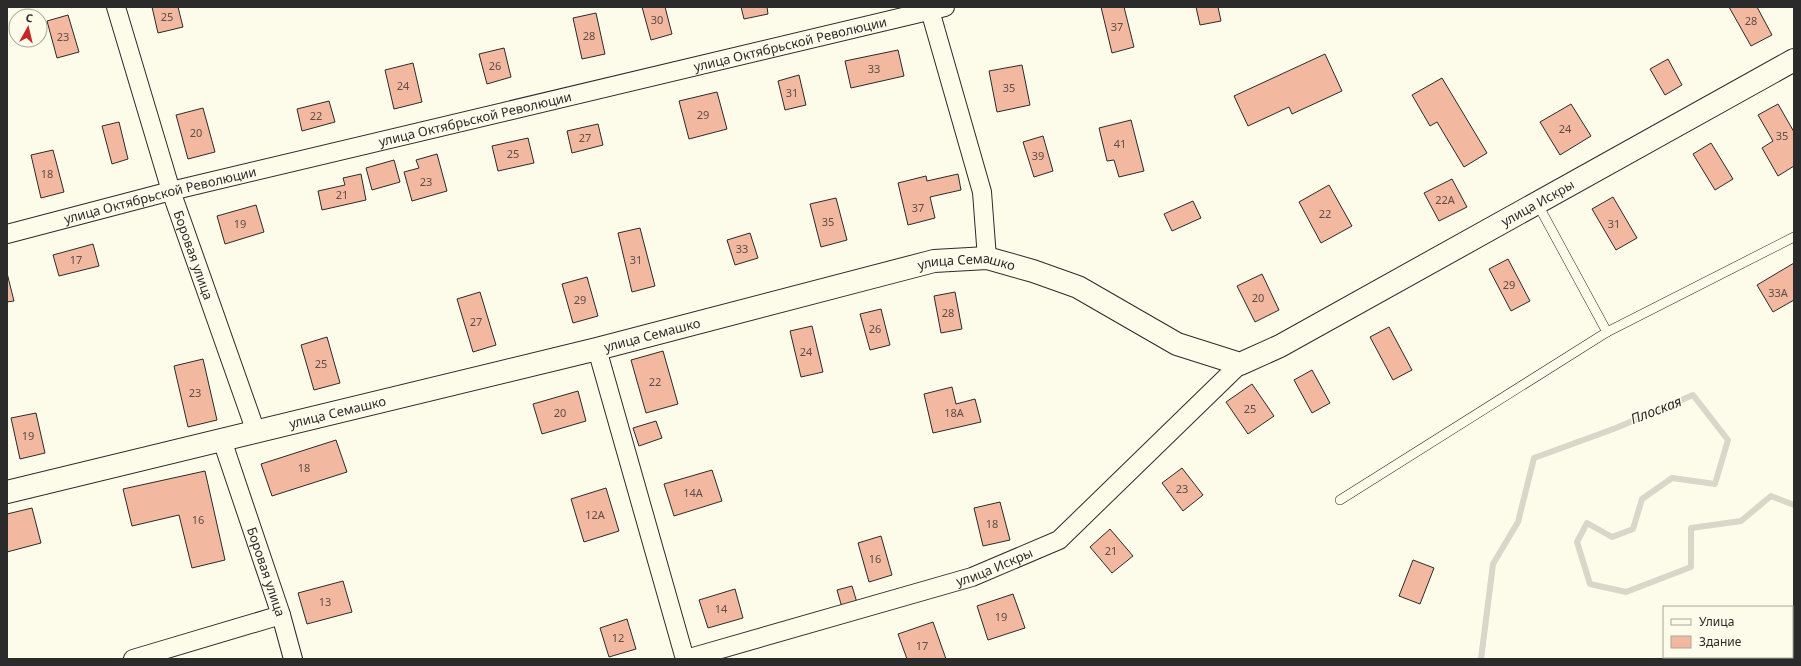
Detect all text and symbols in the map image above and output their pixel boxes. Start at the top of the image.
north arrow [8,8,48,48]
house number: 25 [161,9,173,24]
text: С [25,10,34,26]
house number: 30 [651,12,663,27]
street label: улица Октябрьской Революции [692,12,889,75]
house number: 28 [1745,13,1757,28]
house number: 37 [1111,19,1123,34]
house number: 28 [583,28,595,43]
house number: 23 [57,29,69,44]
house number: 26 [489,58,501,73]
house number: 33 [868,61,880,76]
house number: 24 [397,78,410,93]
house number: 35 [1003,80,1015,95]
house number: 31 [786,85,798,100]
street label: улица Октябрьской Революции [377,87,573,150]
house number: 29 [697,107,709,122]
house number: 22 [310,108,322,123]
house number: 24 [1559,121,1572,136]
house number: 20 [190,125,202,140]
house number: 35 [1776,128,1788,143]
house number: 27 [579,130,591,145]
house number: 41 [1114,136,1126,151]
house number: 25 [507,146,519,161]
house number: 39 [1032,148,1044,163]
street label: улица Октябрьской Революции [62,162,258,228]
house number: 18 [41,166,53,181]
house number: 23 [420,174,432,189]
street label: улица Искры [1498,175,1577,230]
house number: 21 [336,187,348,202]
house number: 22А [1435,192,1456,207]
house number: 37 [912,200,924,215]
house number: 22 [1319,206,1331,221]
street label: Боровая улица [170,208,218,302]
house number: 35 [822,214,834,229]
house number: 19 [234,216,246,231]
house number: 31 [1608,216,1620,231]
house number: 33 [736,241,748,256]
street label: улица Семашко [915,249,1018,275]
house number: 17 [70,252,82,267]
house number: 31 [630,252,642,267]
house number: 29 [1503,277,1515,292]
house number: 33А [1768,285,1789,300]
house number: 20 [1252,290,1264,305]
house number: 29 [574,292,586,307]
house number: 28 [942,305,954,320]
street label: улица Семашко [602,313,703,356]
house number: 27 [470,314,482,329]
house number: 26 [869,321,881,336]
house number: 24 [800,344,813,359]
house number: 25 [315,356,327,371]
house number: 22 [649,374,661,389]
house number: 23 [189,385,201,400]
street label: улица Семашко [287,391,388,432]
water label: Плоская [1628,391,1684,428]
house number: 25 [1244,401,1256,416]
house number: 20 [554,405,566,420]
house number: 18А [944,405,965,420]
house number: 19 [22,428,34,443]
house number: 18 [298,460,310,475]
house number: 23 [1176,481,1188,496]
house number: 14А [683,485,704,500]
house number: 12А [585,507,606,522]
house number: 16 [192,512,204,527]
house number: 18 [986,516,998,531]
street label: Боровая улица [243,524,290,619]
street label: улица Искры [954,543,1035,590]
house number: 21 [1105,543,1117,558]
house number: 16 [869,551,881,566]
house number: 13 [319,594,331,609]
house number: 14 [715,601,728,616]
legend [1663,606,1793,658]
house number: 19 [995,609,1007,624]
text: Улица [1699,613,1734,630]
house number: 12 [612,630,624,645]
text: Здание [1699,633,1742,650]
house number: 17 [916,638,928,653]

